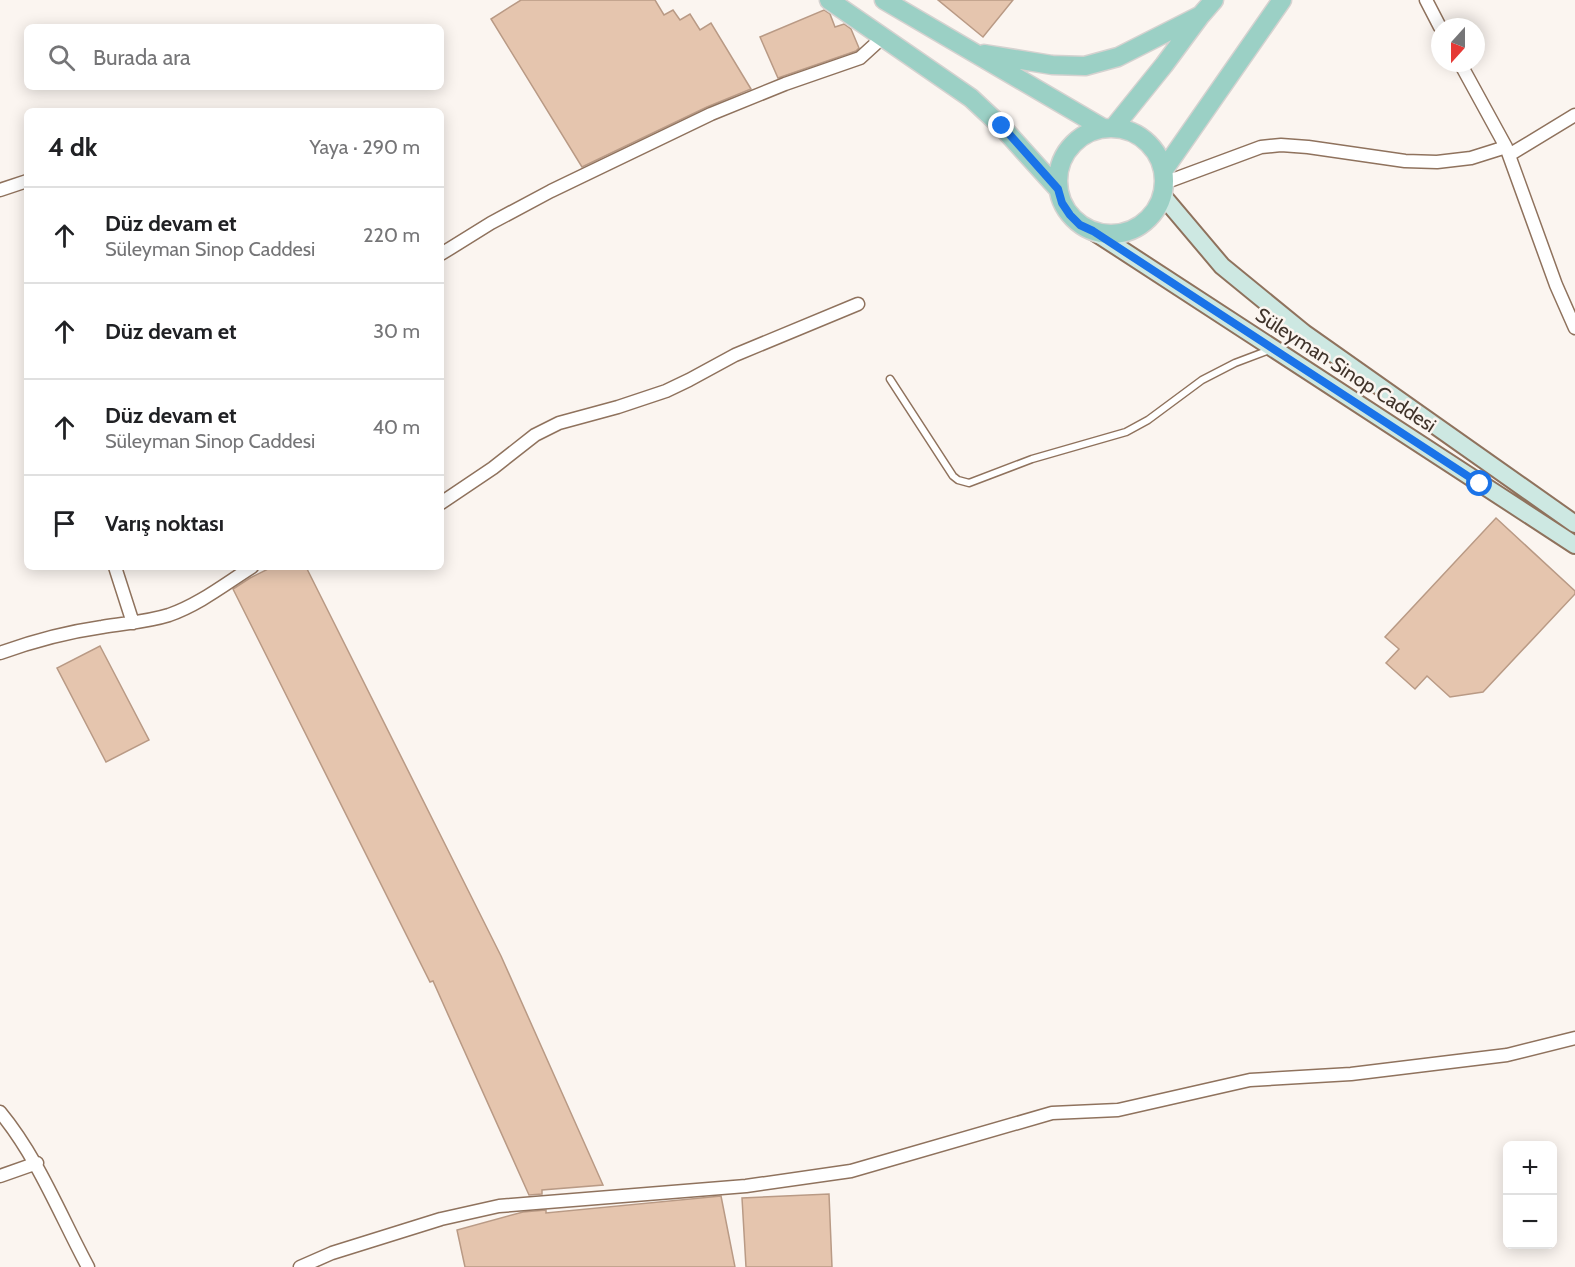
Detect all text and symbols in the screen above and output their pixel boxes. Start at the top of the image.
north arrow [1431,18,1485,72]
search box [24,24,444,90]
icon: search [45,41,78,74]
text: Burada ara [93,44,191,71]
route end [988,112,1014,138]
text: 4 dk [48,131,97,163]
text: Yaya · 290 m [310,135,420,159]
text: Düz devam et [105,210,237,237]
icon: ahead [48,219,81,252]
text: 220 m [363,223,420,247]
text: Süleyman Sinop Caddesi [105,237,315,261]
street label: Süleyman Sinop Caddesi [1251,303,1441,437]
icon: ahead [48,315,81,348]
text: Düz devam et [105,318,237,345]
text: 30 m [373,319,420,343]
text: Düz devam et [105,402,237,429]
icon: ahead [48,411,81,444]
text: 40 m [372,415,420,439]
text: Süleyman Sinop Caddesi [105,429,315,453]
route start [1466,470,1492,496]
icon: arrive [48,507,81,540]
text: Varış noktası [105,510,224,537]
map controls [1503,1141,1557,1249]
button: + [1503,1141,1557,1195]
button: − [1503,1195,1557,1249]

